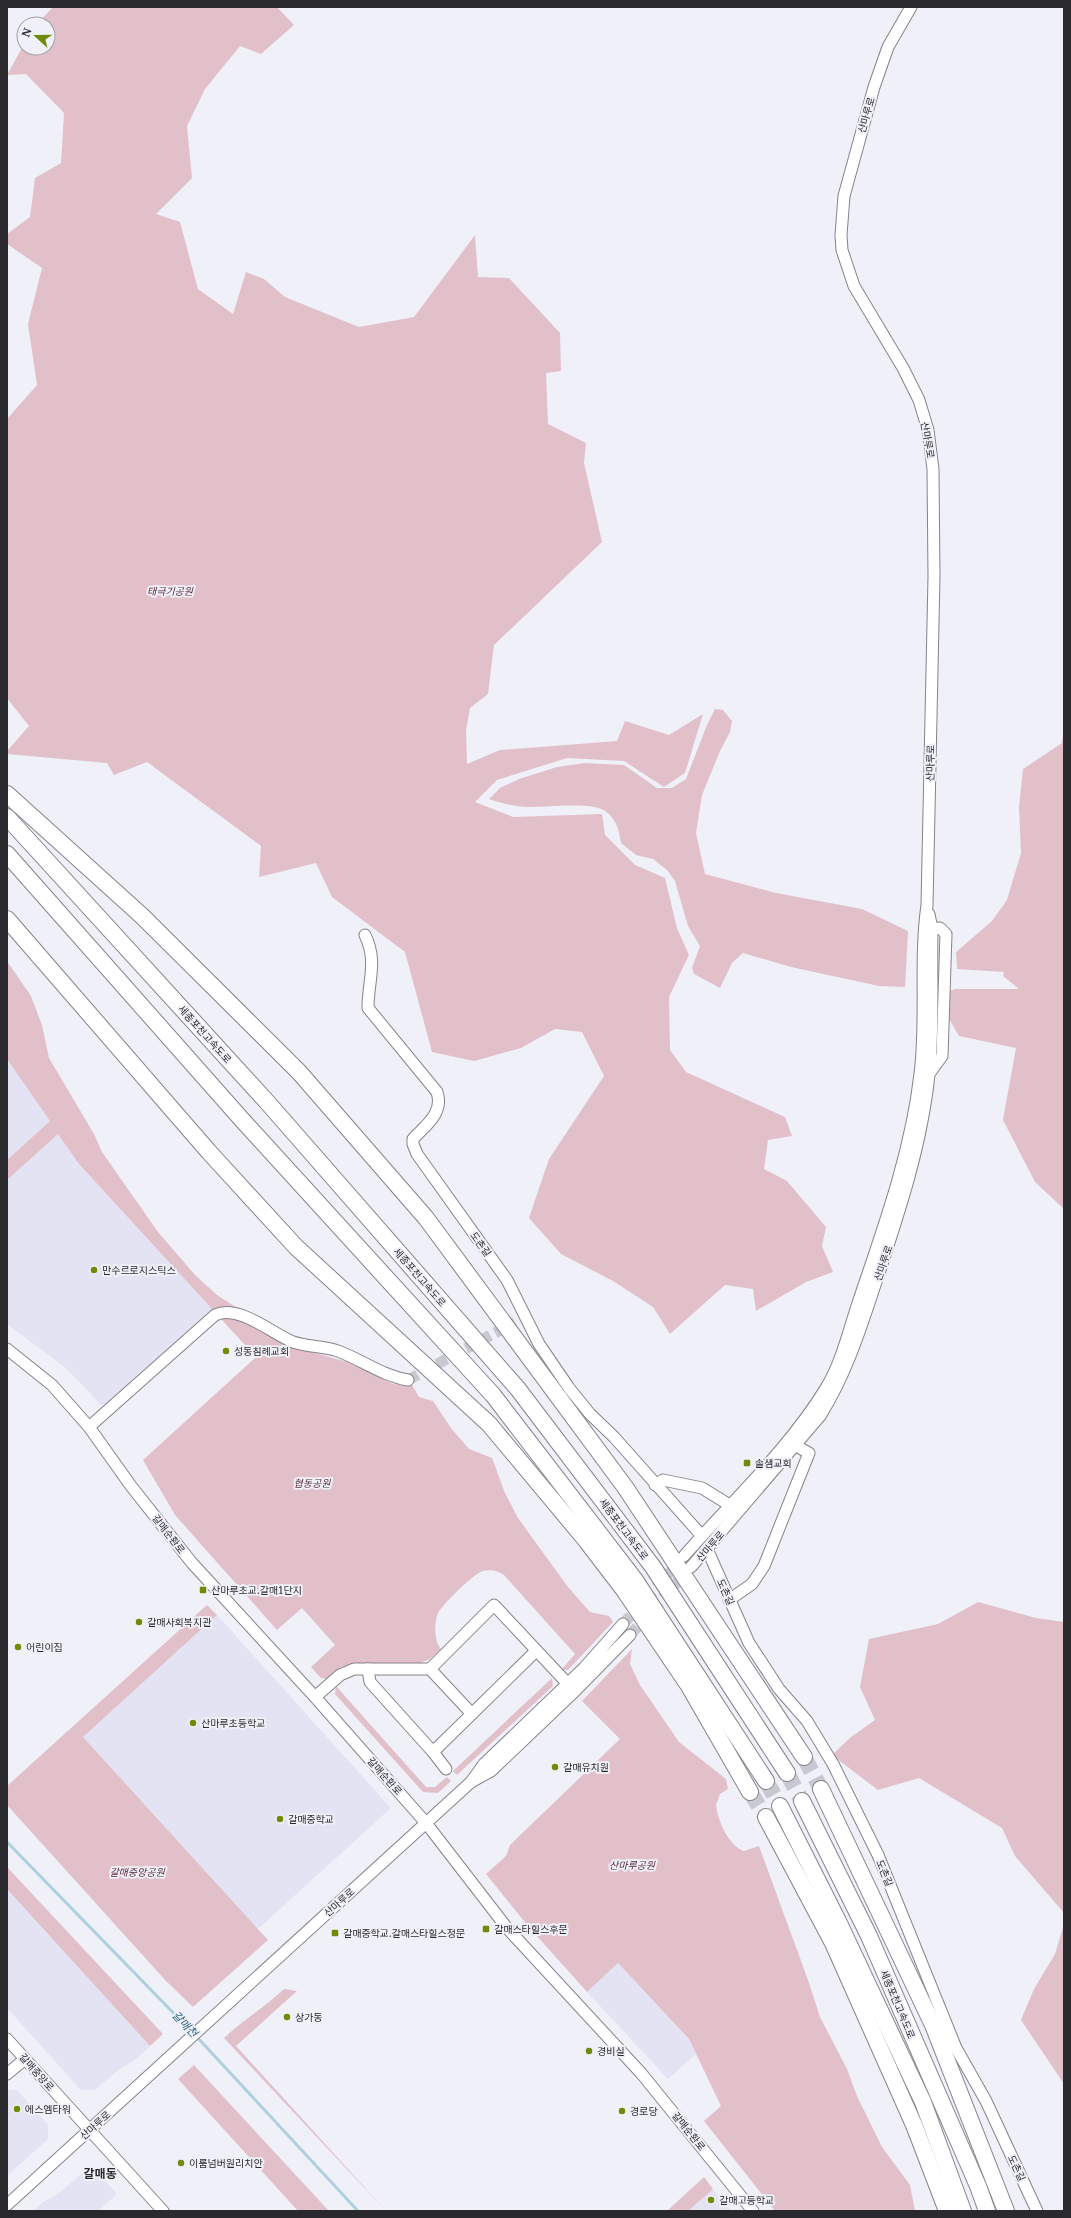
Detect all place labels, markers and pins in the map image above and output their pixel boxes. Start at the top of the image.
place label: 만수르로지스틱스 [102,1263,176,1277]
marker: 만수르로지스틱스 [89,1265,99,1275]
place label: 성동침례교회 [234,1344,289,1358]
marker: 성동침례교회 [221,1346,231,1356]
place label: 솔샘교회 [755,1456,792,1470]
marker: 솔샘교회 [742,1458,752,1468]
place label: 산마루초교.갈매1단지 [211,1583,302,1597]
marker: 산마루초교.갈매1단지 [198,1585,208,1595]
place label: 갈매사회복지관 [147,1615,212,1629]
marker: 갈매사회복지관 [134,1617,144,1627]
place label: 어린이집 [26,1640,63,1654]
marker: 어린이집 [13,1642,23,1652]
place label: 산마루초등학교 [201,1716,265,1730]
marker: 산마루초등학교 [188,1718,198,1728]
place label: 갈매유치원 [563,1760,609,1774]
marker: 갈매유치원 [550,1762,560,1772]
place label: 갈매중학교 [288,1812,334,1826]
marker: 갈매중학교 [275,1814,285,1824]
place label: 갈매스타힐스후문 [494,1922,568,1936]
marker: 갈매스타힐스후문 [481,1924,491,1934]
place label: 갈매중학교.갈매스타힐스정문 [343,1926,465,1940]
marker: 갈매중학교.갈매스타힐스정문 [330,1928,340,1938]
place label: 상가동 [295,2010,323,2024]
marker: 상가동 [282,2012,292,2022]
place label: 경비실 [597,2044,625,2058]
marker: 경비실 [584,2046,594,2056]
place label: 에스엠타워 [25,2102,71,2116]
marker: 에스엠타워 [12,2104,22,2114]
place label: 경로당 [630,2104,658,2118]
marker: 경로당 [617,2106,627,2116]
place label: 이룸넘버원리치안 [189,2156,263,2170]
marker: 이룸넘버원리치안 [176,2158,186,2168]
place label: 갈매고등학교 [719,2193,774,2207]
marker: 갈매고등학교 [706,2195,716,2205]

